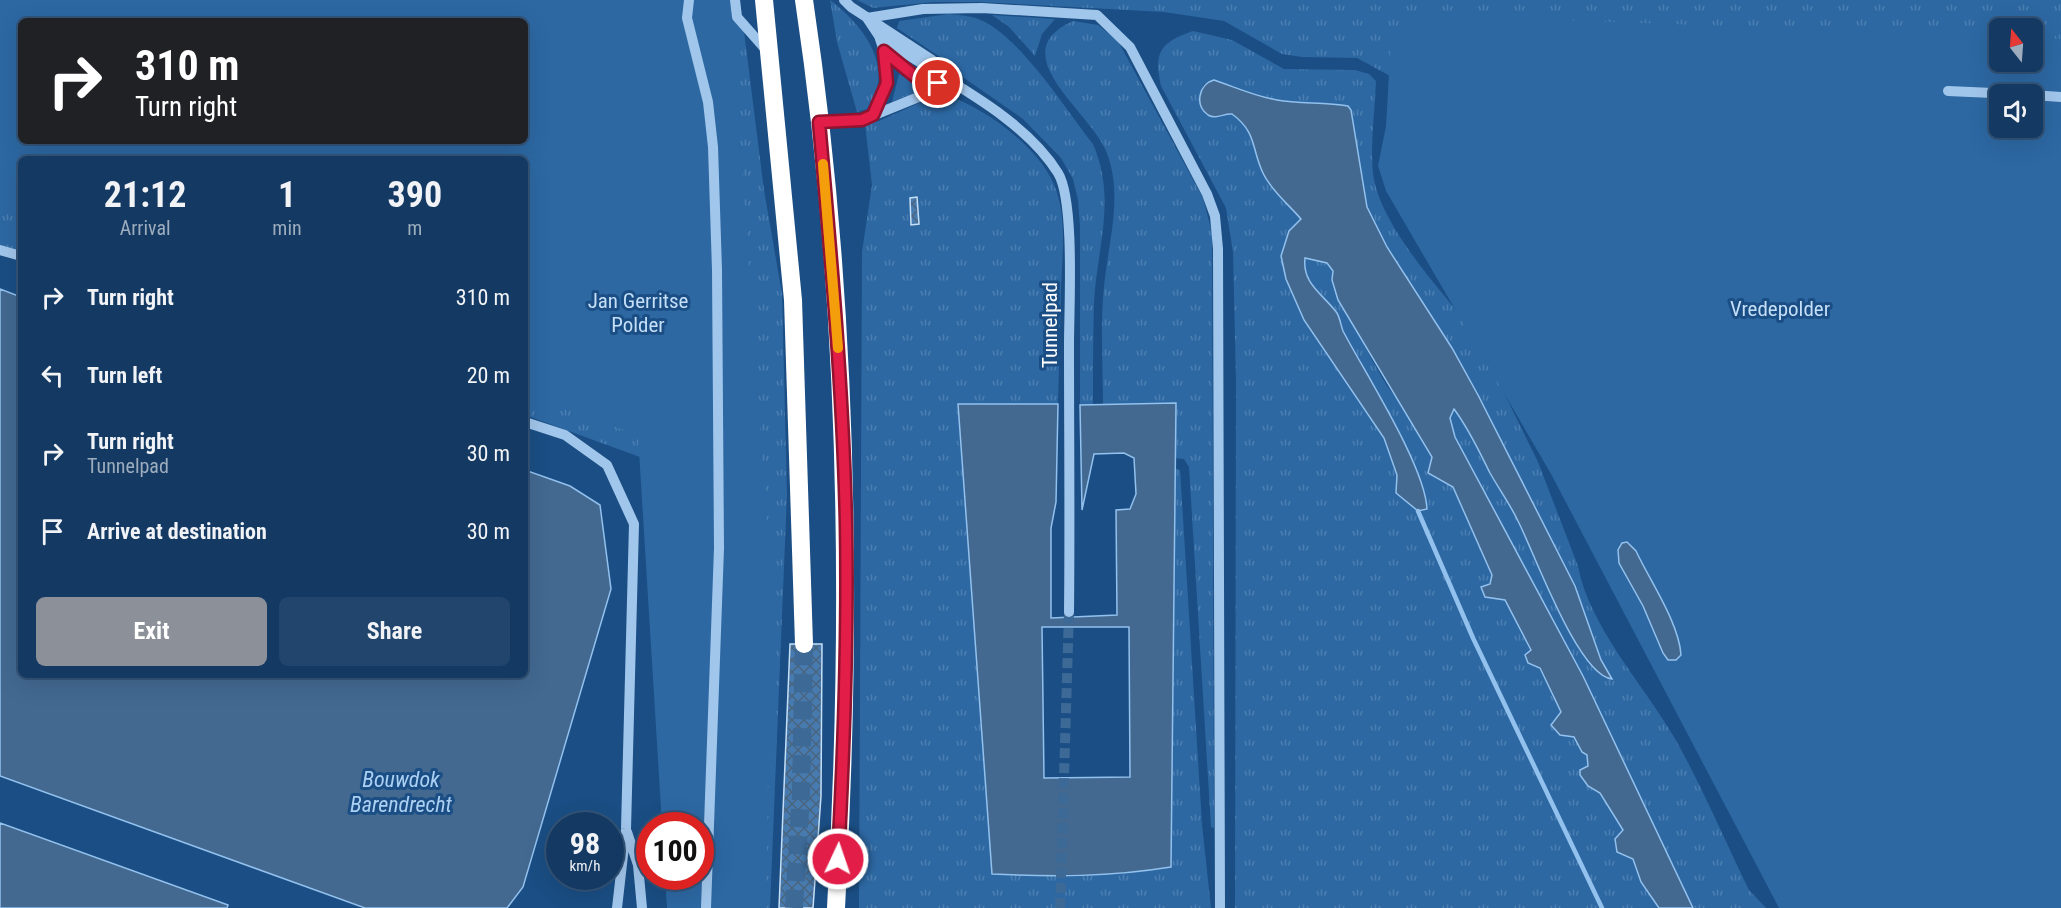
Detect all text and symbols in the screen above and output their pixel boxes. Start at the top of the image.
north arrow [1989,18,2043,72]
map controls [1989,18,2043,138]
text: 310 m [135,41,240,90]
icon: right [36,42,114,120]
pin [912,57,963,108]
icon: arrive [921,66,954,99]
button: sound [1989,84,2043,138]
text: Turn right [135,91,237,123]
text: 21:12 [104,174,186,216]
text: 1 [278,174,296,216]
text: 390 [388,174,442,216]
text: Arrival [120,216,171,240]
text: min [272,216,302,240]
text: m [407,216,422,240]
icon: right [36,281,69,314]
street label: Tunnelpad [1038,282,1062,368]
text: Turn right [87,285,174,310]
text: 310 m [456,285,510,310]
park label: Jan Gerritse Polder [588,289,689,337]
park label: Vredepolder [1730,297,1830,321]
icon: left [36,359,69,392]
text: Turn left [87,363,162,388]
text: 20 m [467,363,510,388]
text: Turn right [87,429,174,454]
icon: right [36,437,69,470]
text: 30 m [467,441,510,466]
text: Tunnelpad [87,454,169,478]
icon: arrive [36,515,69,548]
text: Arrive at destination [87,519,267,544]
text: 30 m [467,519,510,544]
button: Exit [36,597,267,666]
button: Share [279,597,510,666]
water label: Bouwdok Barendrecht [350,767,453,817]
speed limit sign: 100 [636,812,714,890]
text: 98 [570,826,600,861]
position arrow [806,827,870,891]
text: km/h [570,857,600,875]

